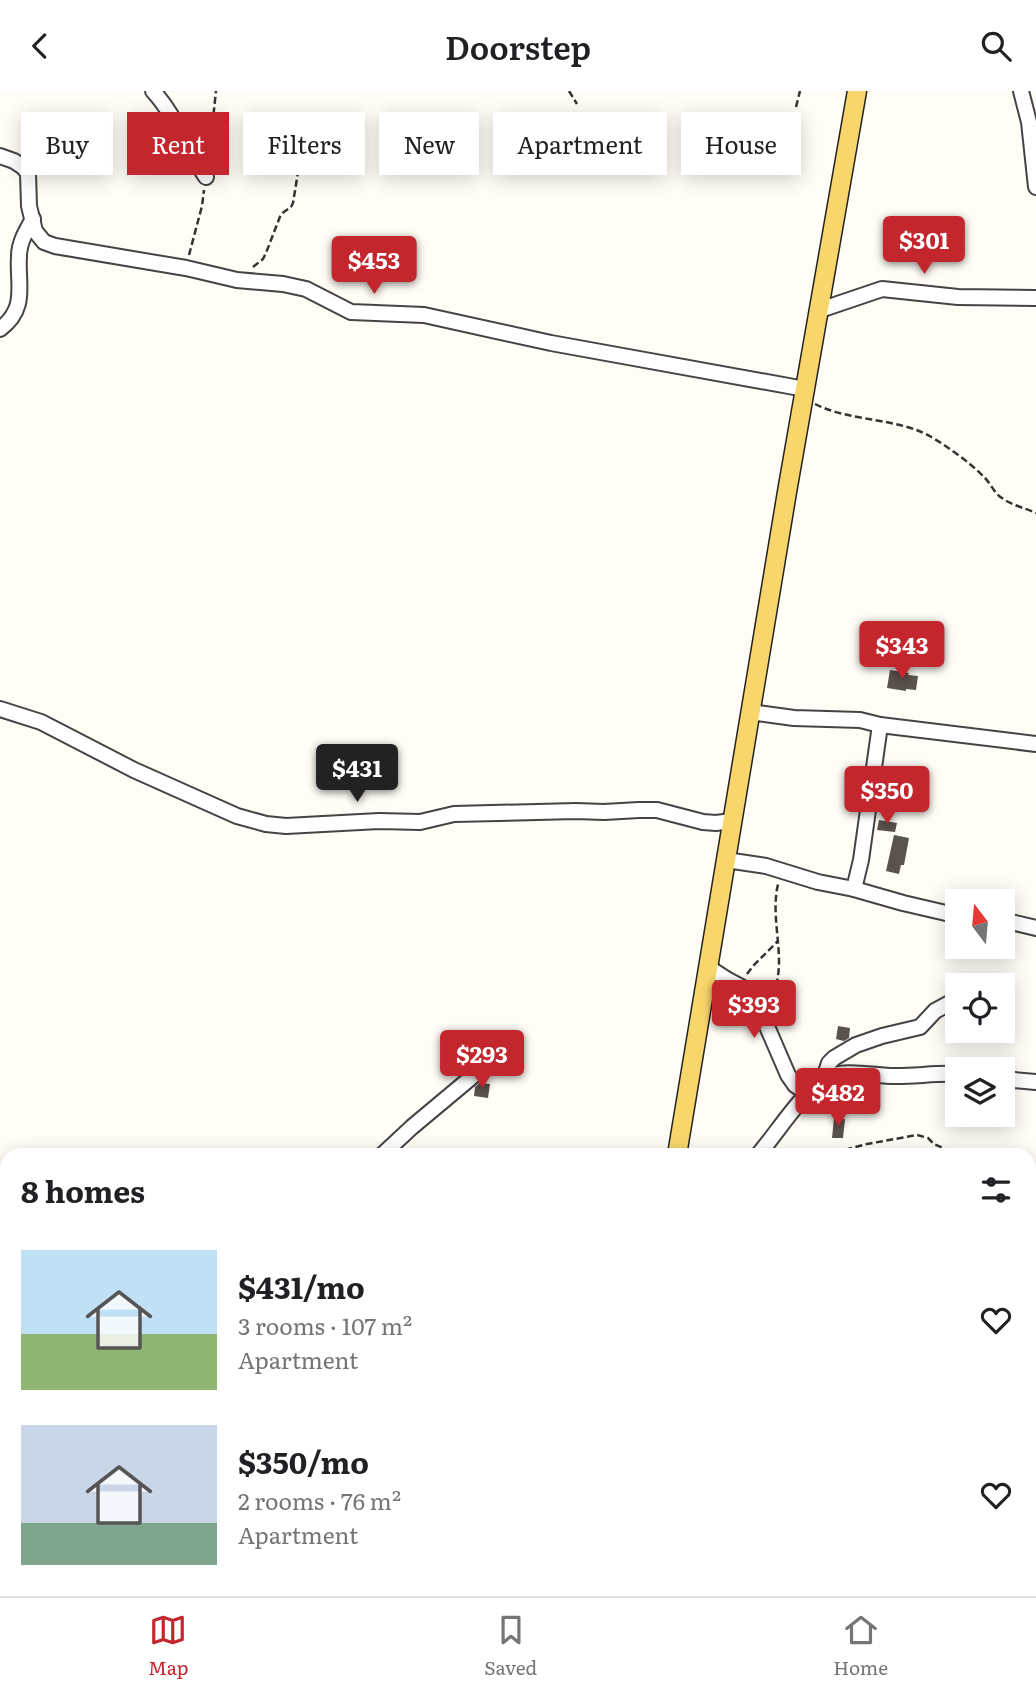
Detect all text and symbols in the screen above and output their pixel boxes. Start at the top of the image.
text: Doorstep [445,22,591,70]
icon: back [21,27,59,65]
icon: search [977,27,1015,65]
chip: Buy [21,112,113,175]
chip: Rent [127,112,229,175]
chip: Filters [243,112,365,175]
chip: New [379,112,479,175]
chip: Apartment [493,112,667,175]
chip: House [681,112,801,175]
pin: $301 [883,216,965,276]
text: $301 [899,222,949,256]
pin: $453 [333,237,415,296]
text: $453 [348,242,400,276]
pin: $343 [861,621,943,681]
text: $343 [875,627,929,661]
pin: $431 [316,745,398,804]
text: $431 [332,750,382,784]
pin: $350 [846,767,928,826]
text: $350 [860,772,914,806]
north arrow [945,889,1015,959]
map controls [945,889,1015,1127]
button: locate [945,973,1015,1043]
pin: $393 [713,981,795,1040]
text: $393 [728,986,780,1020]
pin: $293 [441,1031,523,1090]
text: $293 [456,1036,508,1070]
button: layers [945,1057,1015,1127]
pin: $482 [797,1069,879,1128]
text: $482 [811,1074,865,1108]
text: 8 homes [21,1168,145,1212]
icon: filters [977,1171,1015,1209]
text: $431/mo [238,1264,365,1308]
icon: home [77,1278,161,1362]
icon: heart [977,1301,1015,1339]
text: 3 rooms · 107 m² [238,1308,412,1342]
text: Apartment [238,1342,358,1376]
text: $350/mo [238,1439,369,1483]
icon: home [77,1453,161,1537]
icon: heart [977,1476,1015,1514]
text: 2 rooms · 76 m² [238,1483,401,1517]
text: Apartment [238,1517,358,1551]
tab: Map [148,1611,188,1681]
tab: Saved [484,1611,537,1681]
tab: Home [833,1611,888,1681]

